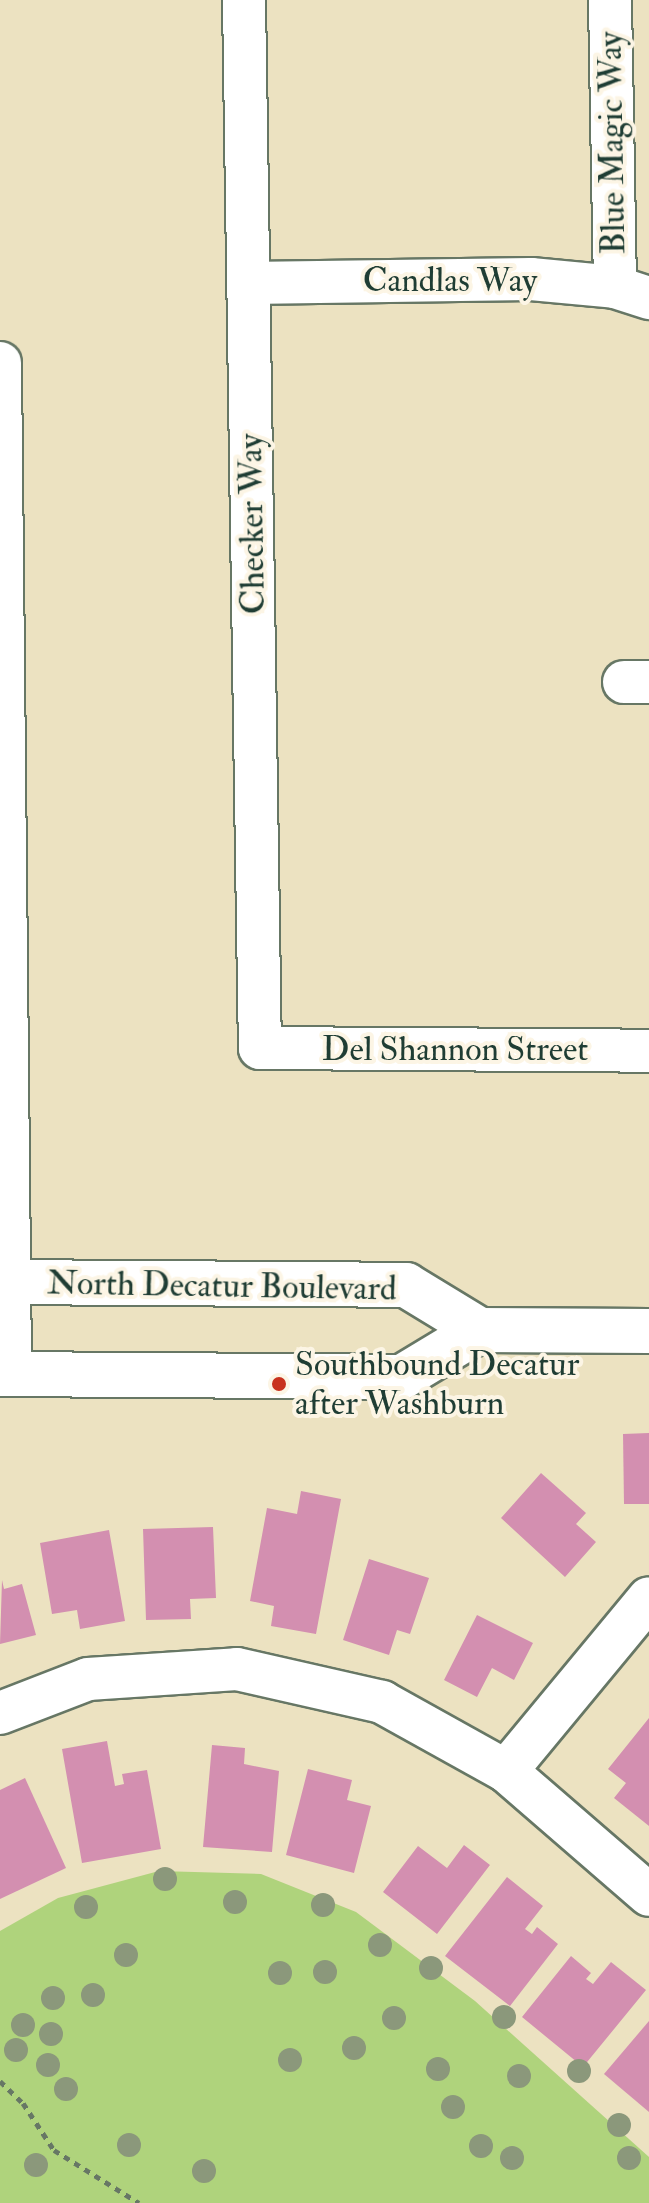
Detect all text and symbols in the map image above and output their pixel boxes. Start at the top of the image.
street label: Blue Magic Way [590,31,634,255]
street label: Candlas Way [363,261,537,301]
street label: Checker Way [230,433,274,615]
street label: Del Shannon Street [322,1030,588,1070]
street label: North Decatur Boulevard [47,1263,397,1309]
place label: Southbound Decatur after Washburn [295,1344,579,1424]
marker: Southbound Decatur after Washburn [270,1375,288,1393]

